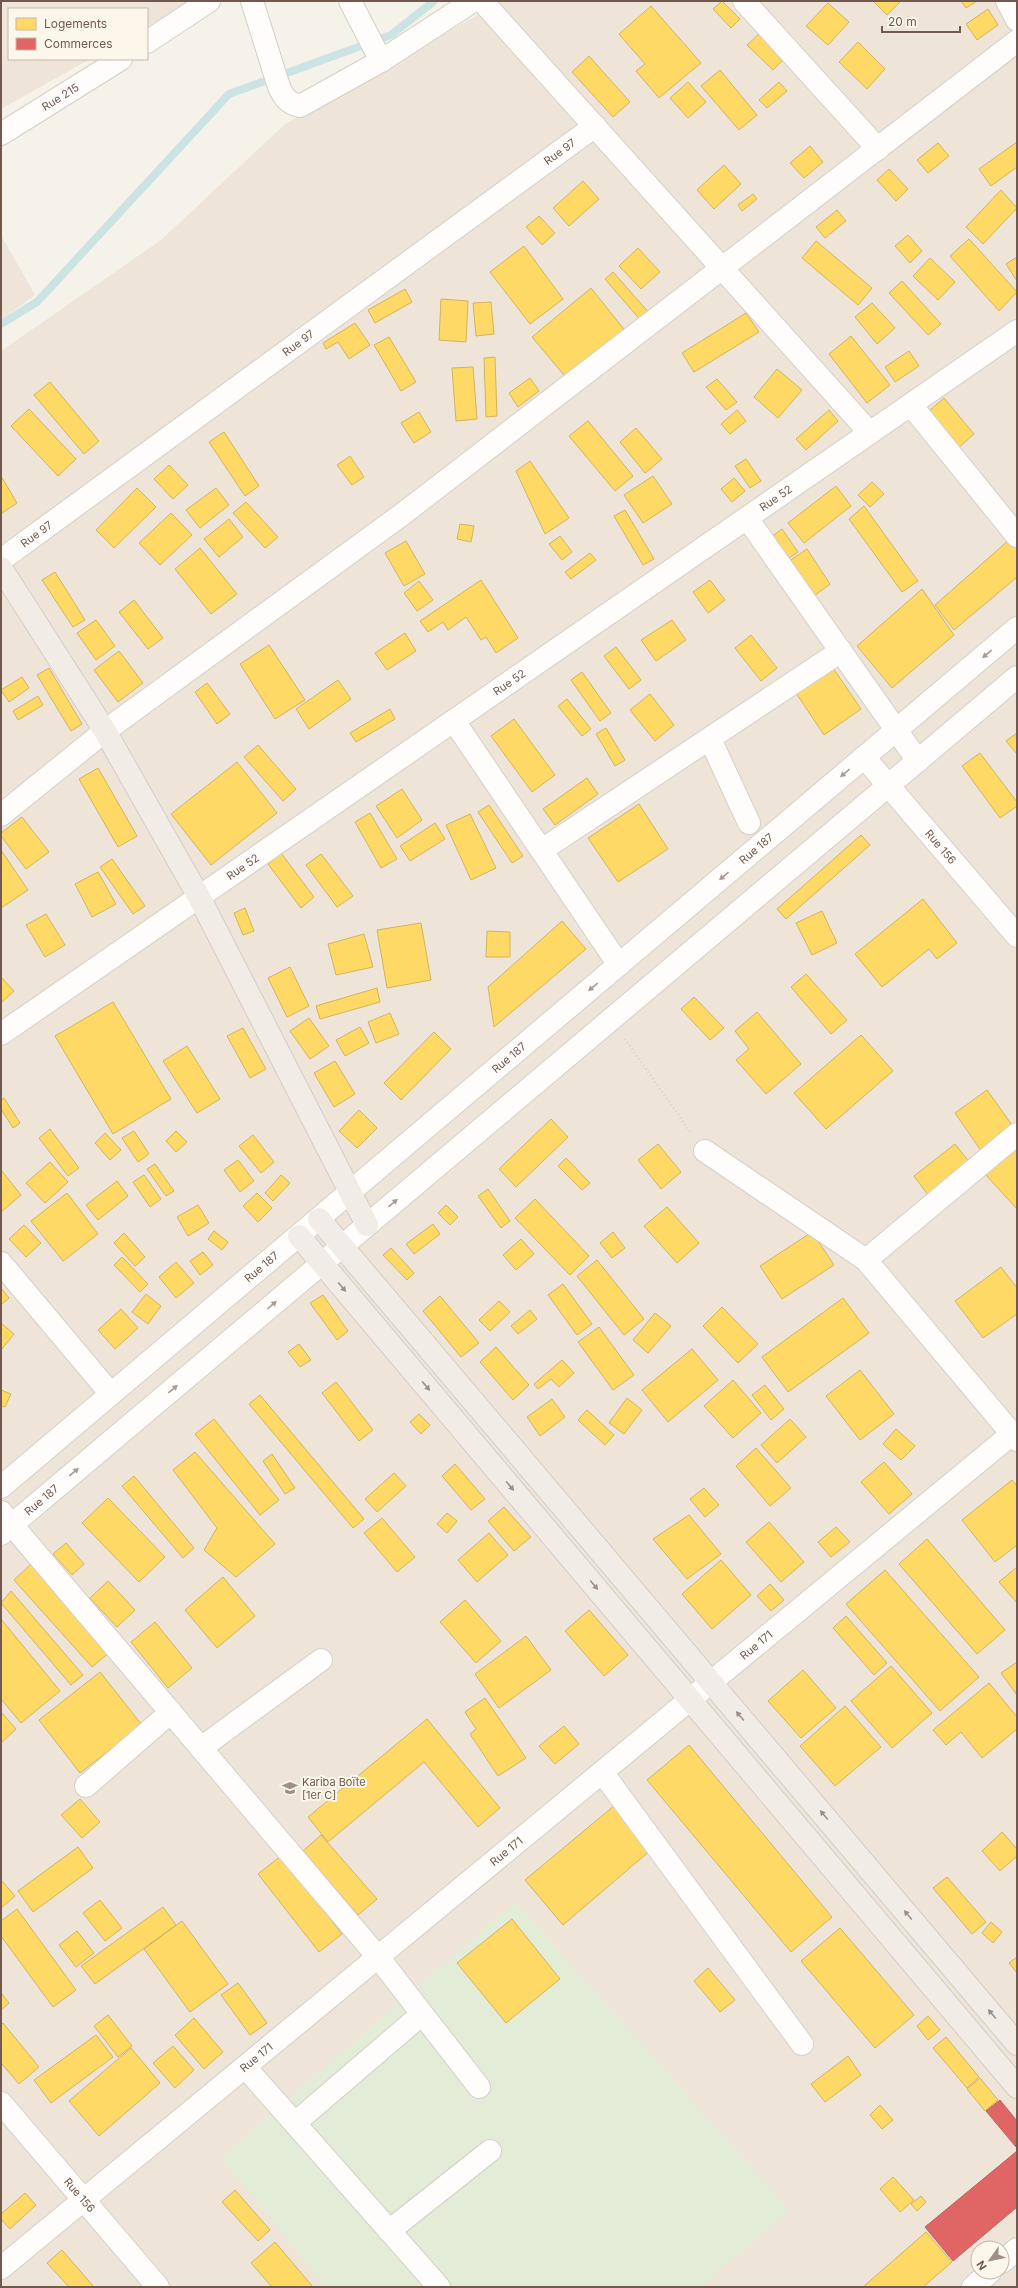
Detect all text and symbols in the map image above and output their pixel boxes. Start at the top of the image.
legend [8,8,148,60]
scale bar [882,8,960,34]
text: 20 m [888,14,917,29]
text: Logements [44,16,107,31]
text: Commerces [44,36,112,51]
street label: Rue 215 [39,80,82,114]
street label: Rue 97 [541,135,578,168]
street label: Rue 97 [279,327,317,359]
street label: Rue 52 [757,482,795,514]
street label: Rue 97 [18,518,55,550]
one-way arrow [982,649,993,658]
street label: Rue 52 [490,666,528,699]
one-way arrow [840,769,850,778]
street label: Rue 156 [922,827,959,867]
street label: Rue 187 [736,830,776,867]
street label: Rue 52 [224,851,262,883]
one-way arrow [719,871,730,880]
one-way arrow [588,982,598,991]
street label: Rue 187 [489,1039,529,1076]
one-way arrow [388,1198,398,1207]
street label: Rue 187 [241,1248,281,1285]
one-way arrow [338,1282,347,1292]
one-way arrow [267,1300,278,1309]
one-way arrow [422,1381,431,1392]
one-way arrow [168,1384,178,1393]
one-way arrow [68,1468,79,1477]
one-way arrow [505,1480,514,1491]
street label: Rue 187 [21,1481,62,1518]
one-way arrow [589,1580,598,1590]
street label: Rue 171 [737,1627,775,1663]
one-way arrow [735,1711,744,1722]
place label: Kariba Boïte [1er C] [302,1775,366,1802]
school or university icon: Kariba Boïte [1er C] [281,1779,299,1797]
one-way arrow [819,1810,828,1821]
street label: Rue 171 [487,1834,526,1869]
one-way arrow [903,1909,912,1920]
one-way arrow [987,2008,996,2019]
street label: Rue 171 [237,2040,276,2075]
street label: Rue 156 [61,2175,98,2215]
north arrow [970,2240,1010,2280]
text: N [973,2258,990,2273]

